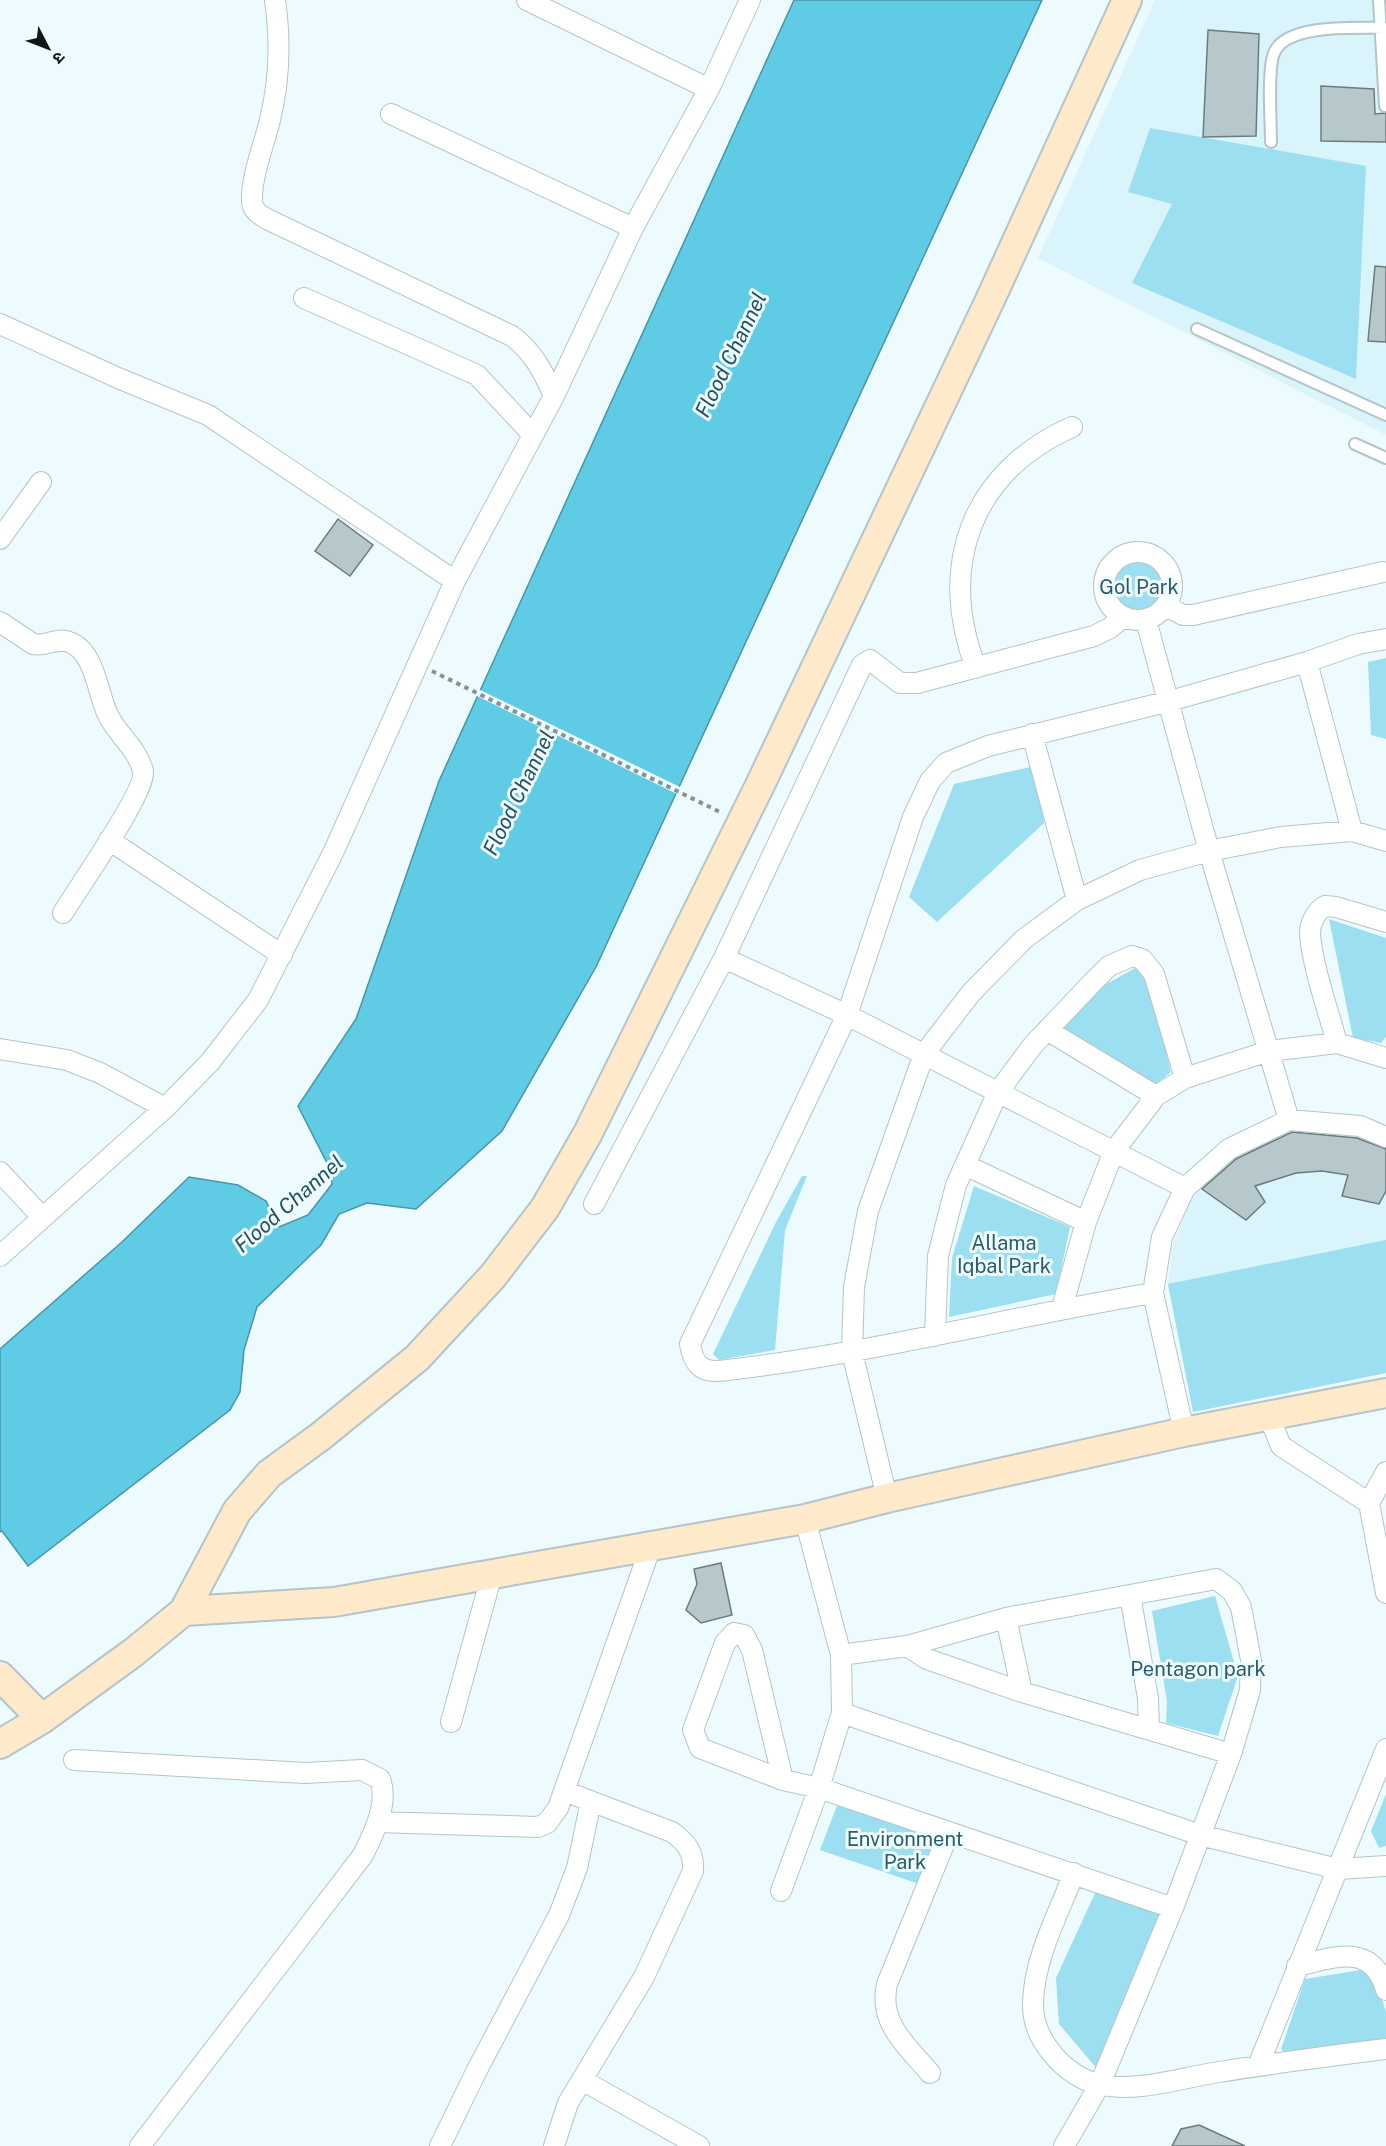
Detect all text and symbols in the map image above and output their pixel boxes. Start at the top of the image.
north arrow [18,18,78,78]
text: उ [48,48,69,68]
water label: Flood Channel [690,288,772,421]
park label: Gol Park [1099,575,1179,599]
water label: Flood Channel [478,726,560,859]
water label: Flood Channel [229,1150,348,1258]
park label: Allama Iqbal Park [957,1231,1051,1278]
park label: Pentagon park [1130,1657,1266,1681]
park label: Environment Park [847,1827,963,1874]

